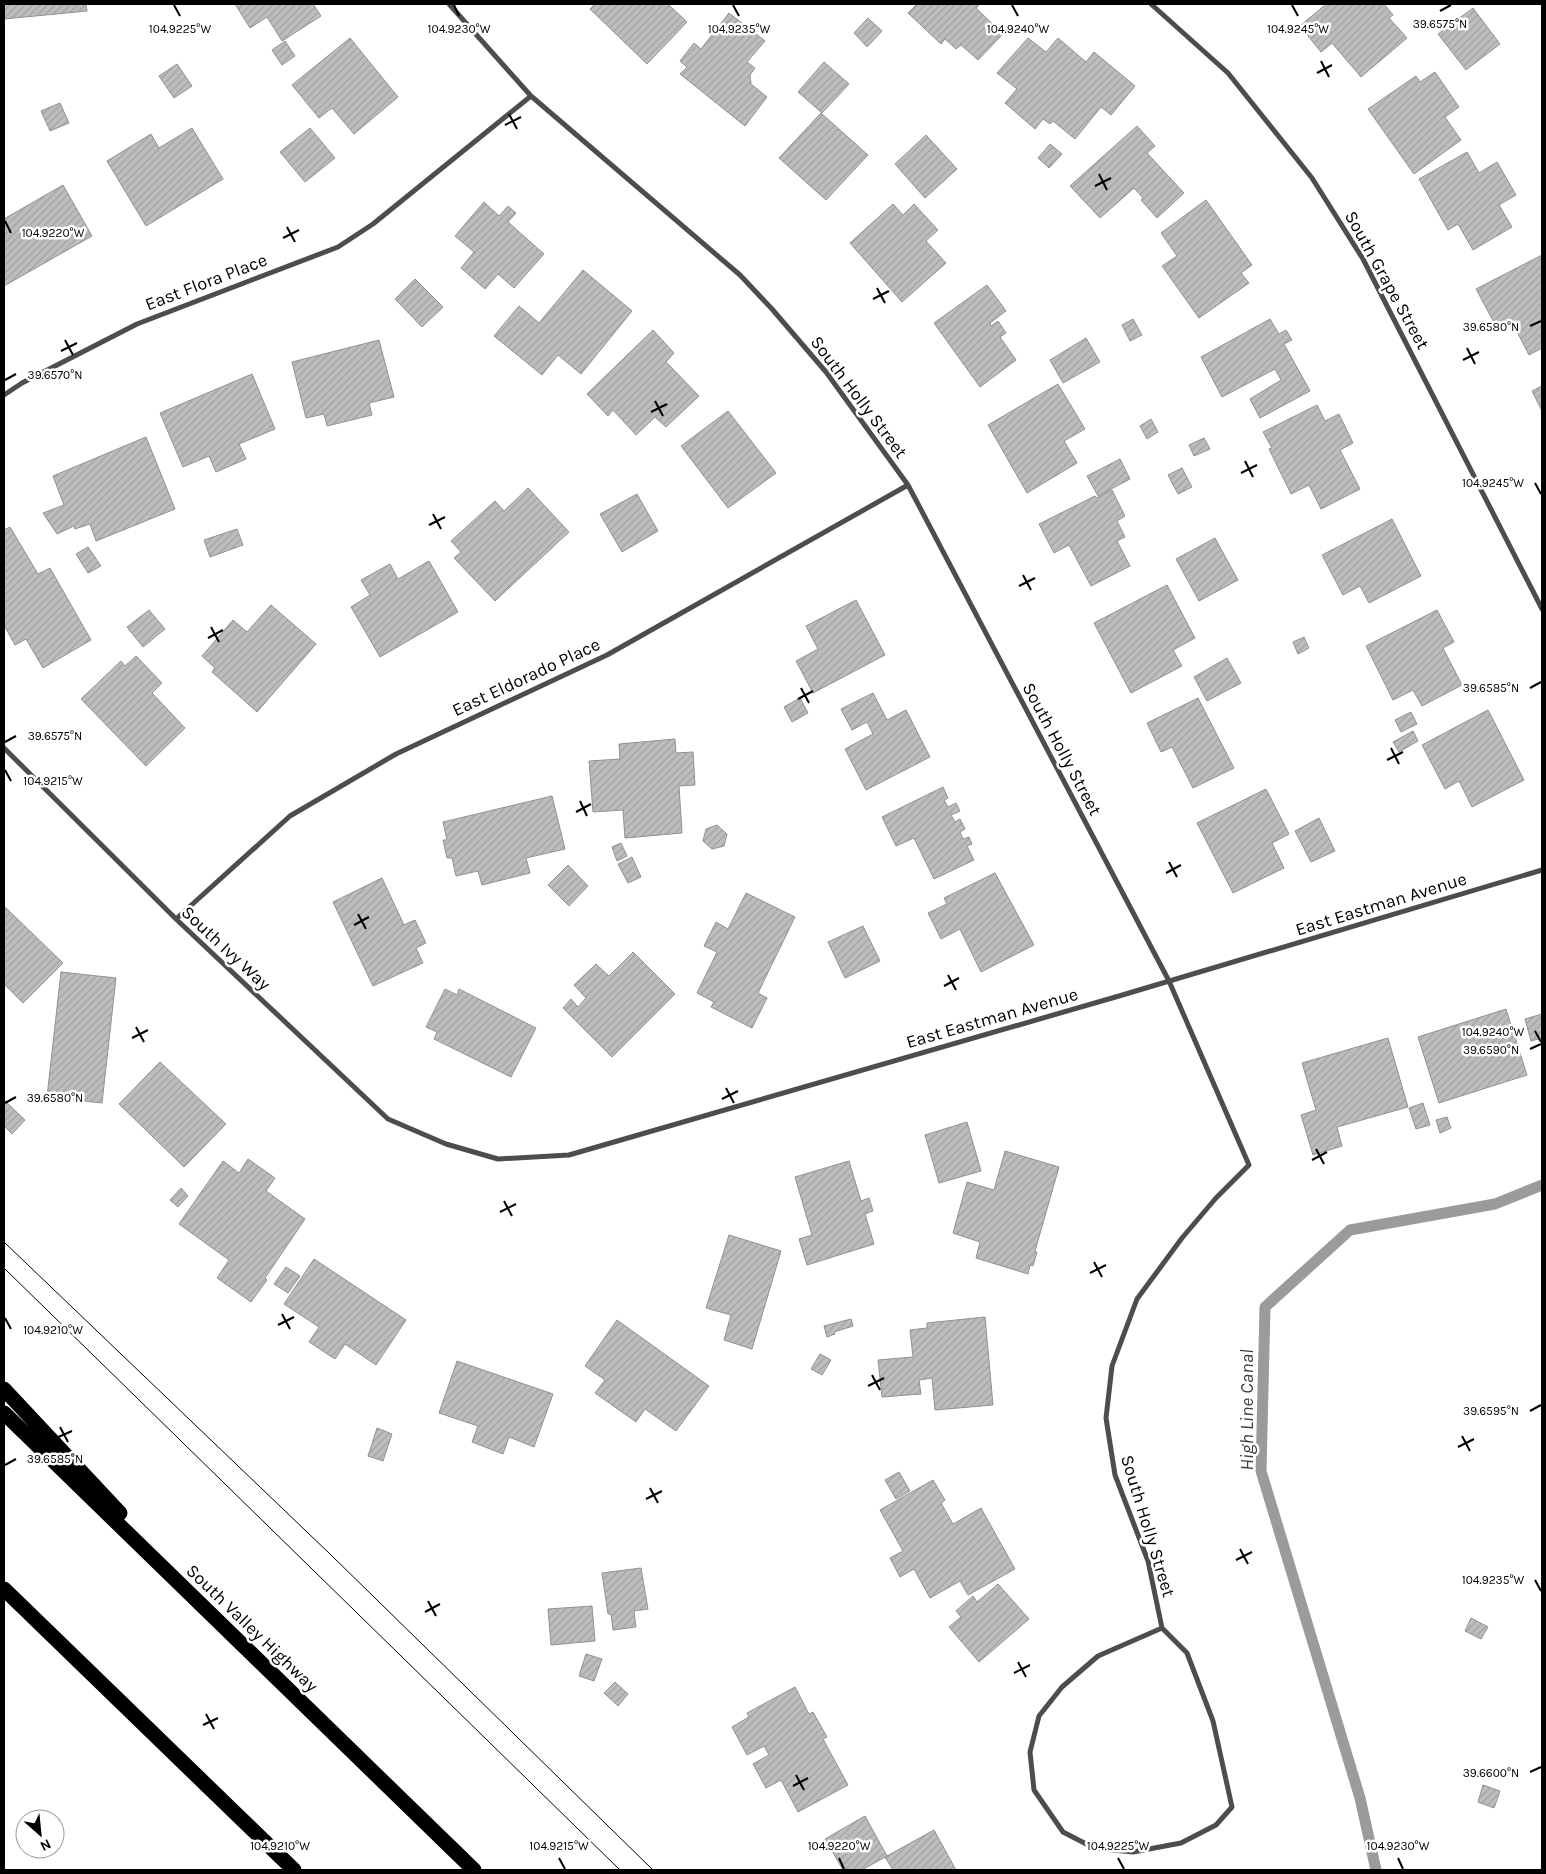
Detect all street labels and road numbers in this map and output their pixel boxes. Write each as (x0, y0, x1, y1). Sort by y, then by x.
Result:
street label: South Grape Street (1340, 207, 1434, 353)
street label: East Flora Place (142, 249, 270, 315)
street label: South Holly Street (806, 331, 912, 463)
street label: East Eldorado Place (448, 633, 604, 721)
street label: South Holly Street (1018, 679, 1106, 819)
street label: East Eastman Avenue (1293, 867, 1469, 941)
street label: South Ivy Way (177, 901, 276, 995)
street label: East Eastman Avenue (903, 983, 1081, 1053)
street label: South Holly Street (1116, 1452, 1180, 1600)
street label: South Valley Highway (182, 1559, 323, 1697)

